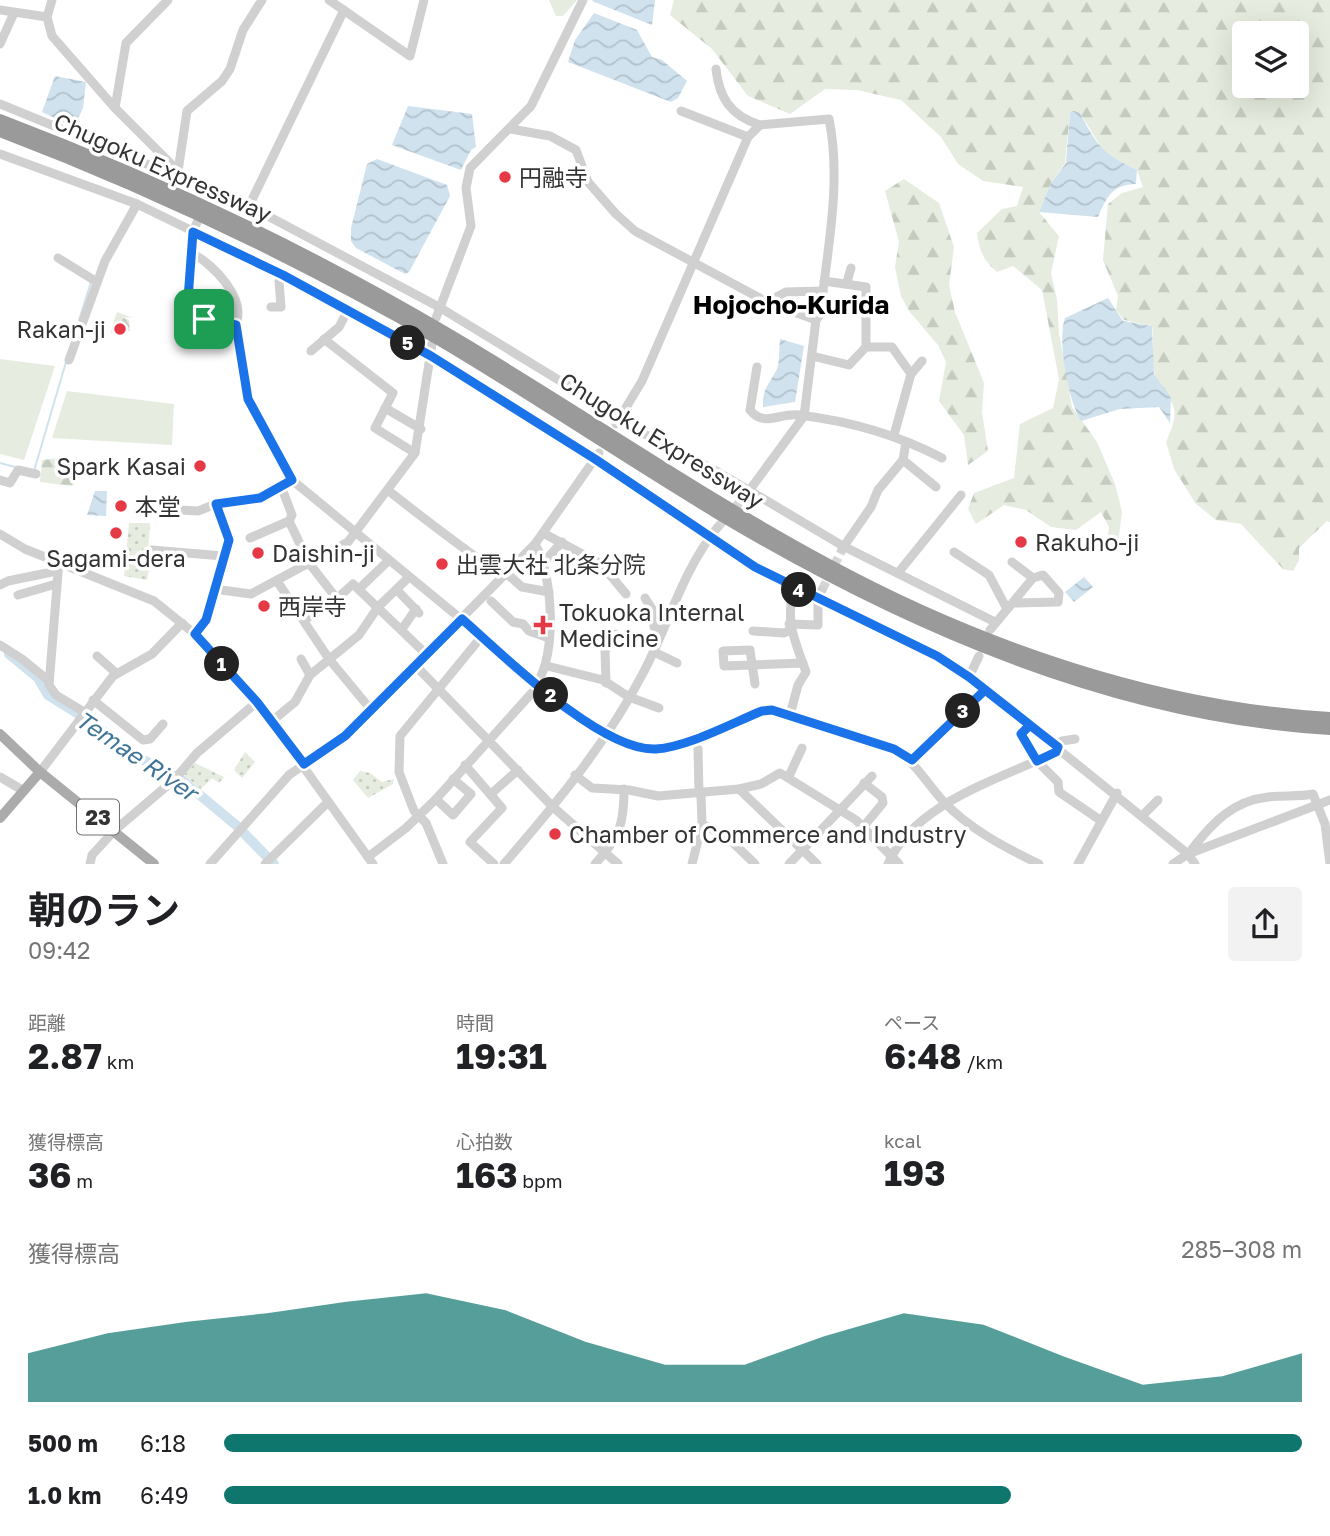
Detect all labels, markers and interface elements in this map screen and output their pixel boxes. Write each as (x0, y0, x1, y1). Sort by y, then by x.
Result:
map controls (1232, 21, 1309, 98)
button: layers (1232, 21, 1309, 98)
street label: Chugoku Expressway (50, 106, 276, 228)
place label: 円融寺 (519, 163, 588, 191)
marker: 円融寺 (497, 169, 513, 185)
pin (174, 289, 234, 349)
district label: Hojocho-Kurida (693, 289, 889, 320)
icon: arrive (185, 300, 223, 338)
place label: Rakan-ji (17, 315, 106, 343)
marker: Rakan-ji (112, 321, 128, 337)
pin: 5 (390, 326, 426, 360)
text: 5 (402, 331, 413, 354)
street label: Chugoku Expressway (555, 366, 769, 514)
place label: Spark Kasai (56, 452, 186, 480)
marker: Spark Kasai (192, 458, 208, 474)
place label: 本堂 (135, 492, 181, 520)
marker: 本堂 (113, 498, 129, 514)
marker: Sagami-dera (108, 525, 124, 541)
place label: Rakuho-ji (1035, 528, 1139, 556)
marker: Rakuho-ji (1013, 534, 1029, 550)
place label: Daishin-ji (272, 539, 375, 567)
place label: Sagami-dera (46, 544, 186, 572)
marker: Daishin-ji (250, 545, 266, 561)
place label: 出雲大社 北条分院 (456, 550, 646, 578)
marker: 出雲大社 北条分院 (434, 556, 450, 572)
pin: 4 (782, 572, 816, 608)
text: 4 (793, 578, 804, 601)
place label: 西岸寺 (278, 592, 347, 620)
marker: 西岸寺 (256, 598, 272, 614)
place label: Tokuoka Internal Medicine (559, 598, 744, 652)
marker: Tokuoka Internal Medicine (533, 615, 553, 635)
pin: 1 (204, 646, 240, 682)
text: 1 (217, 652, 226, 675)
pin: 2 (534, 678, 568, 712)
text: 2 (545, 683, 556, 706)
pin: 3 (946, 694, 981, 728)
text: 3 (957, 699, 968, 722)
water label: Temae River (71, 704, 206, 808)
road number: 23 (77, 800, 119, 834)
place label: Chamber of Commerce and Industry (569, 820, 966, 848)
marker: Chamber of Commerce and Industry (547, 826, 563, 842)
text: 朝のラン (28, 887, 180, 932)
button: share (1228, 887, 1302, 961)
text: 09:42 (28, 936, 90, 964)
text: 距離 (28, 1011, 66, 1034)
text: 時間 (456, 1011, 494, 1034)
text: ペース (884, 1011, 940, 1034)
text: 2.87 (28, 1035, 102, 1077)
text: 19:31 (456, 1035, 547, 1077)
text: 6:48 (884, 1035, 962, 1077)
text: km (102, 1050, 134, 1073)
text: /km (962, 1050, 1003, 1073)
text: kcal (884, 1129, 922, 1152)
text: 獲得標高 (28, 1130, 104, 1153)
text: 心拍数 (456, 1130, 513, 1153)
text: 193 (884, 1152, 946, 1194)
text: 36 (28, 1154, 72, 1196)
text: 163 (456, 1154, 518, 1196)
text: m (72, 1169, 93, 1192)
text: bpm (518, 1169, 563, 1192)
text: 285–308 m (1181, 1235, 1302, 1263)
text: 獲得標高 (28, 1239, 120, 1267)
text: 500 m (28, 1429, 98, 1457)
text: 6:18 (140, 1429, 186, 1457)
text: 1.0 km (28, 1481, 101, 1509)
text: 6:49 (140, 1481, 189, 1509)

